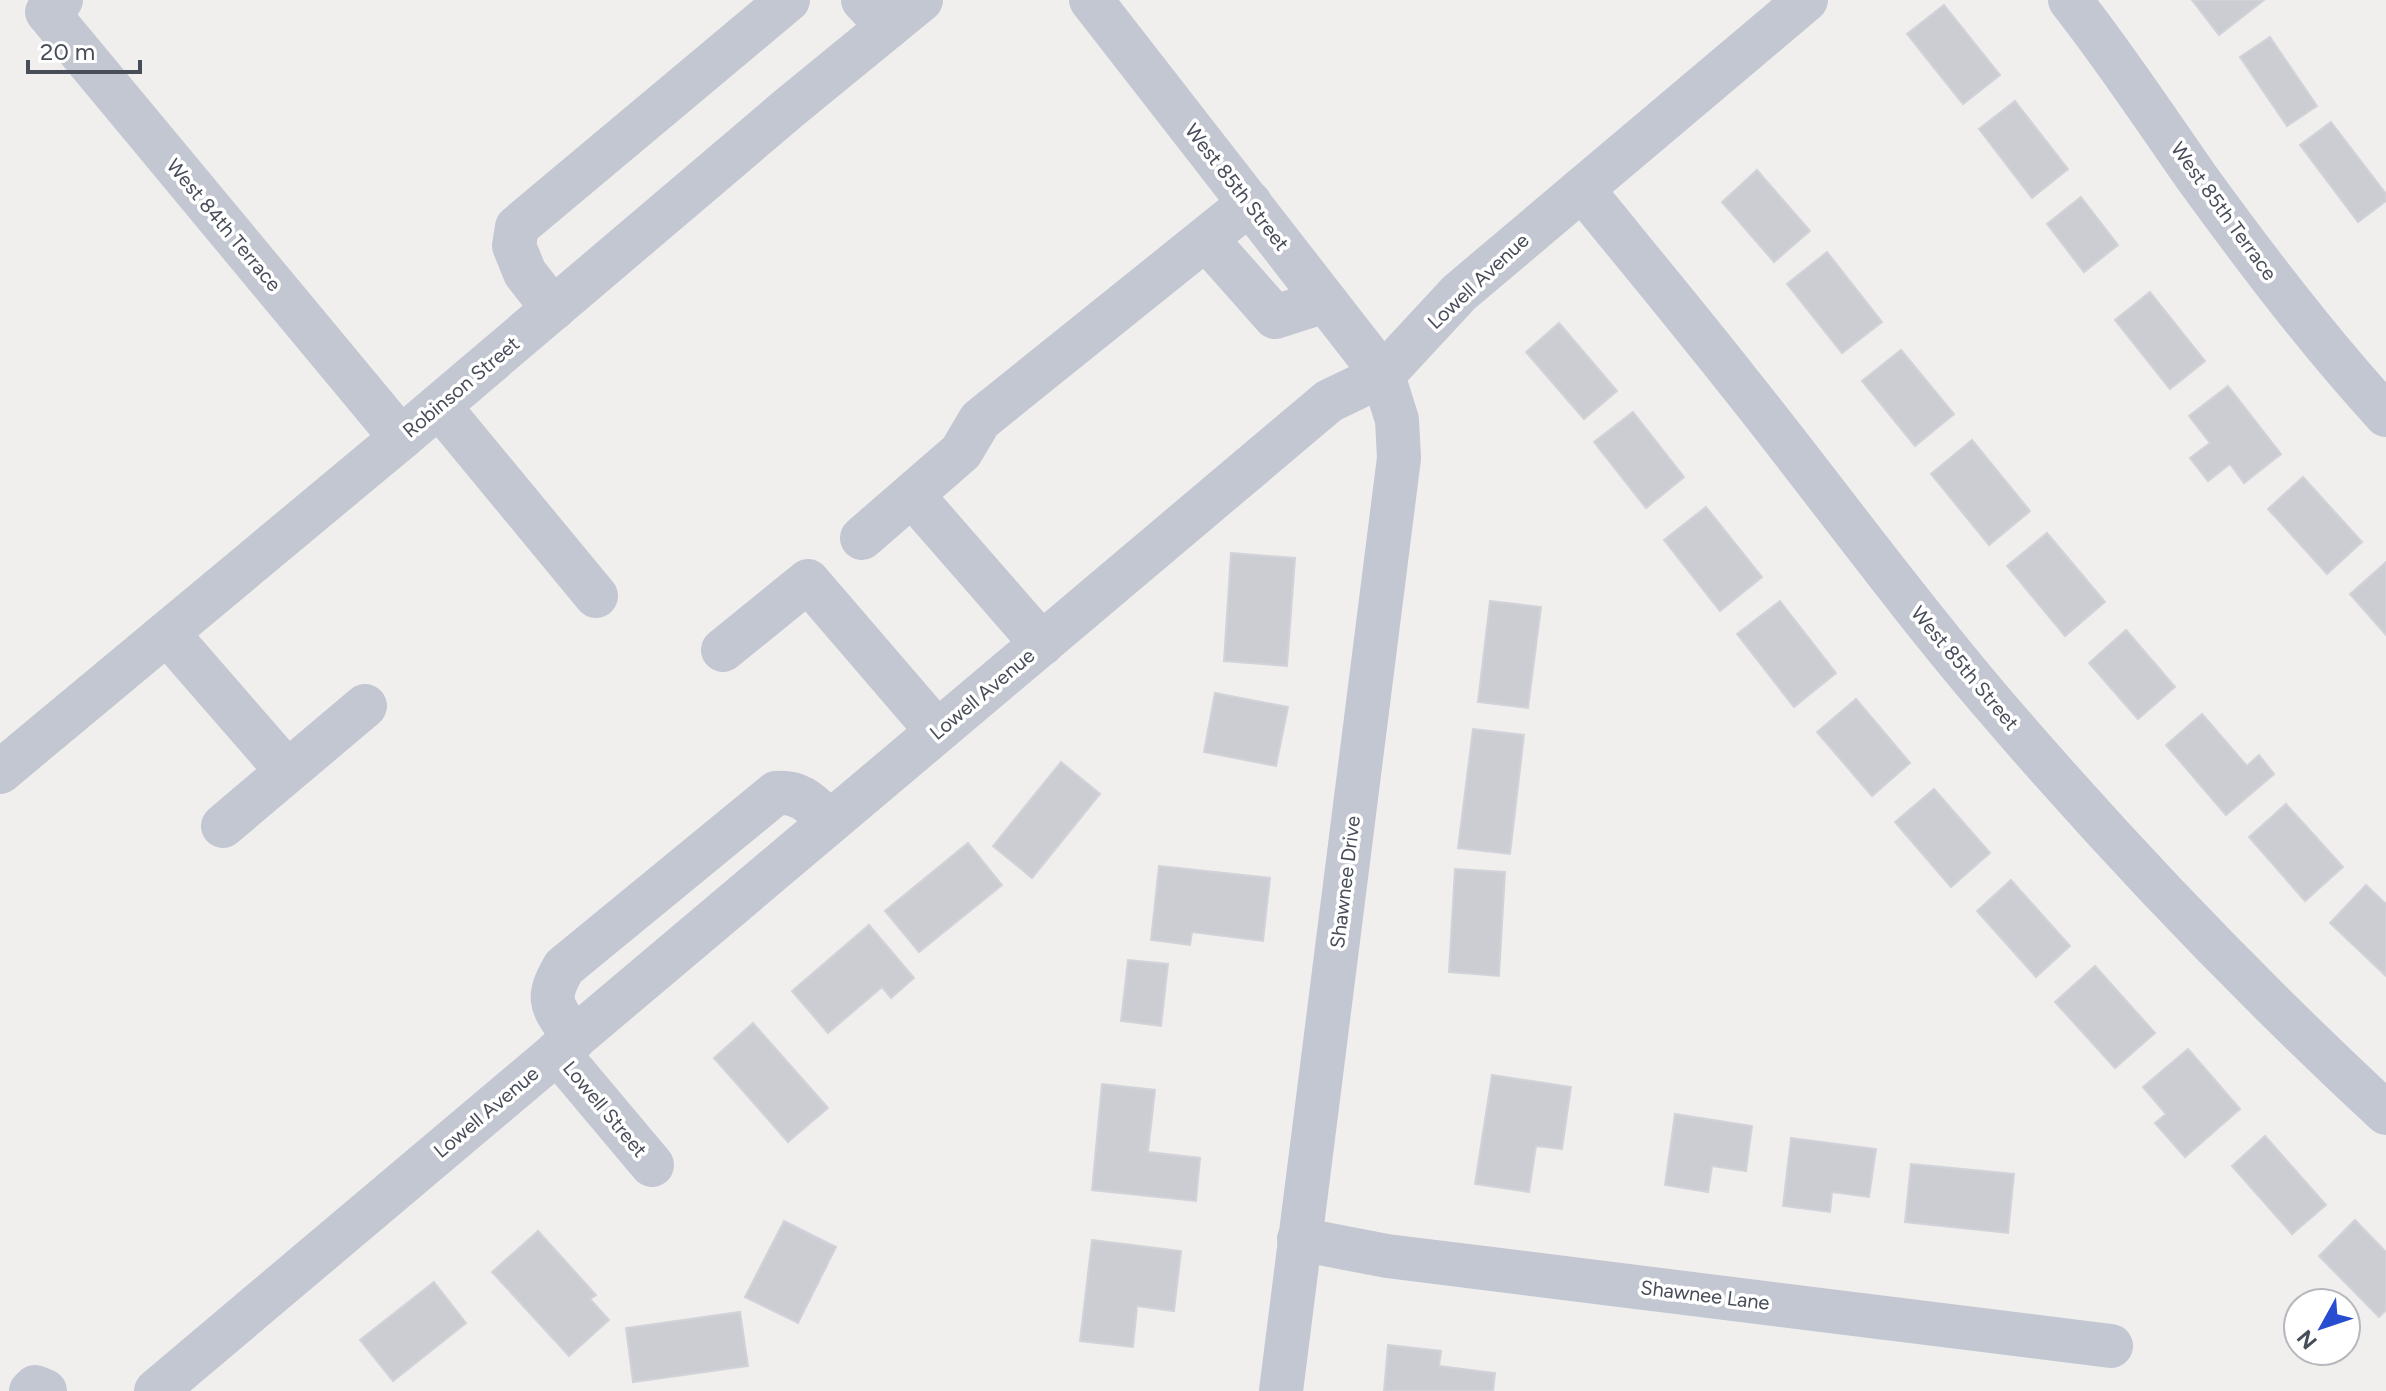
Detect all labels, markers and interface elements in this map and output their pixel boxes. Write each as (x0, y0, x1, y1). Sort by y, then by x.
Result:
scale bar (28, 24, 140, 74)
text: 20 m (40, 37, 95, 66)
street label: West 85th Street (1180, 119, 1294, 255)
street label: West 85th Terrace (2166, 137, 2282, 285)
street label: West 84th Terrace (162, 154, 286, 296)
street label: Lowell Avenue (1422, 228, 1534, 334)
street label: Robinson Street (398, 331, 524, 443)
street label: West 85th Street (1906, 601, 2024, 735)
street label: Lowell Avenue (925, 643, 1039, 745)
street label: Shawnee Drive (1325, 814, 1365, 950)
street label: Lowell Street (558, 1056, 652, 1162)
street label: Lowell Avenue (429, 1061, 543, 1163)
street label: Shawnee Lane (1639, 1275, 1771, 1315)
north arrow (2282, 1287, 2362, 1367)
text: N (2291, 1324, 2323, 1355)

